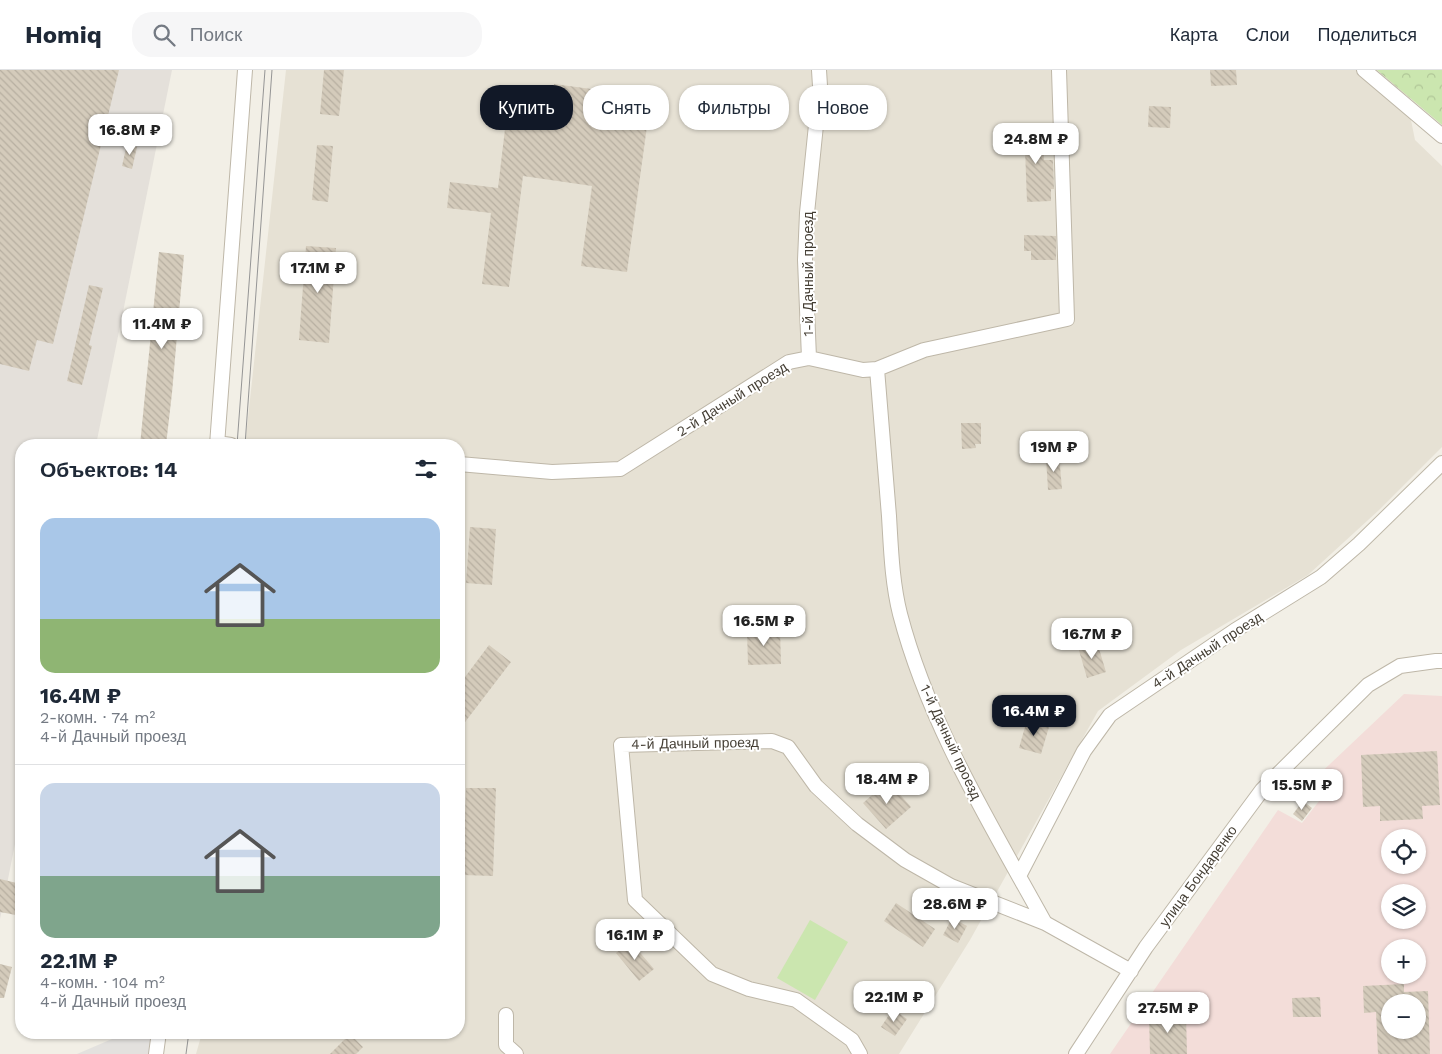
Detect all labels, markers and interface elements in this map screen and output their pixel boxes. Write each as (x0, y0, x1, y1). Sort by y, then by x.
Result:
search box (132, 12, 482, 57)
text: Homiq (25, 21, 102, 49)
icon: search (150, 21, 178, 49)
text: Поиск (190, 23, 242, 46)
text: Карта (1170, 24, 1218, 45)
text: Слои (1246, 24, 1290, 45)
text: Поделиться (1318, 24, 1417, 45)
chip: Купить (480, 85, 573, 130)
chip: Снять (583, 85, 669, 130)
chip: Фильтры (679, 85, 789, 130)
chip: Новое (799, 85, 887, 130)
pin: 16.8M ₽ (84, 114, 176, 156)
text: 16.8M ₽ (99, 120, 161, 139)
pin: 24.8M ₽ (990, 122, 1082, 165)
text: 24.8M ₽ (1004, 129, 1068, 148)
street label: 1-й Дачный проезд (800, 212, 816, 336)
pin: 17.1M ₽ (272, 252, 364, 294)
text: 17.1M ₽ (291, 258, 345, 277)
pin: 11.4M ₽ (116, 308, 208, 350)
text: 11.4M ₽ (133, 314, 191, 333)
street label: 2-й Дачный проезд (674, 359, 790, 439)
pin: 19M ₽ (1019, 430, 1089, 473)
text: 19M ₽ (1031, 437, 1077, 456)
icon: filters (412, 455, 440, 483)
text: Объектов: 14 (40, 457, 177, 482)
icon: home (195, 550, 285, 640)
pin: 16.5M ₽ (718, 604, 810, 647)
street label: 4-й Дачный проезд (1149, 608, 1265, 692)
text: 16.5M ₽ (734, 611, 794, 630)
pin: 16.7M ₽ (1046, 618, 1138, 660)
text: 16.7M ₽ (1062, 624, 1122, 643)
street label: 1-й Дачный проезд (917, 682, 985, 802)
text: 16.4M ₽ (40, 683, 121, 708)
pin: 16.4M ₽ (988, 694, 1080, 737)
text: 16.4M ₽ (1003, 701, 1065, 720)
text: 2-комн. · 74 m² (40, 708, 155, 727)
text: 4-й Дачный проезд (40, 727, 186, 746)
street label: 4-й Дачный проезд (631, 734, 759, 752)
pin: 18.4M ₽ (841, 762, 933, 805)
pin: 15.5M ₽ (1256, 768, 1348, 811)
text: 18.4M ₽ (856, 769, 918, 788)
text: 15.5M ₽ (1272, 775, 1332, 794)
icon: home (195, 816, 285, 906)
street label: улица Бондаренко (1156, 822, 1240, 930)
map controls (1381, 829, 1426, 1039)
button: locate (1381, 829, 1426, 874)
button: layers (1381, 884, 1426, 929)
pin: 28.6M ₽ (909, 888, 1001, 930)
text: 28.6M ₽ (923, 894, 987, 913)
pin: 16.1M ₽ (589, 918, 681, 961)
text: 16.1M ₽ (607, 925, 663, 944)
button: + (1381, 939, 1426, 984)
text: 22.1M ₽ (40, 948, 118, 973)
text: 4-комн. · 104 m² (40, 973, 165, 992)
pin: 22.1M ₽ (848, 980, 940, 1023)
text: 22.1M ₽ (864, 987, 924, 1006)
text: 4-й Дачный проезд (40, 992, 186, 1011)
pin: 27.5M ₽ (1122, 992, 1214, 1034)
button: − (1381, 994, 1426, 1039)
text: 27.5M ₽ (1137, 998, 1199, 1017)

